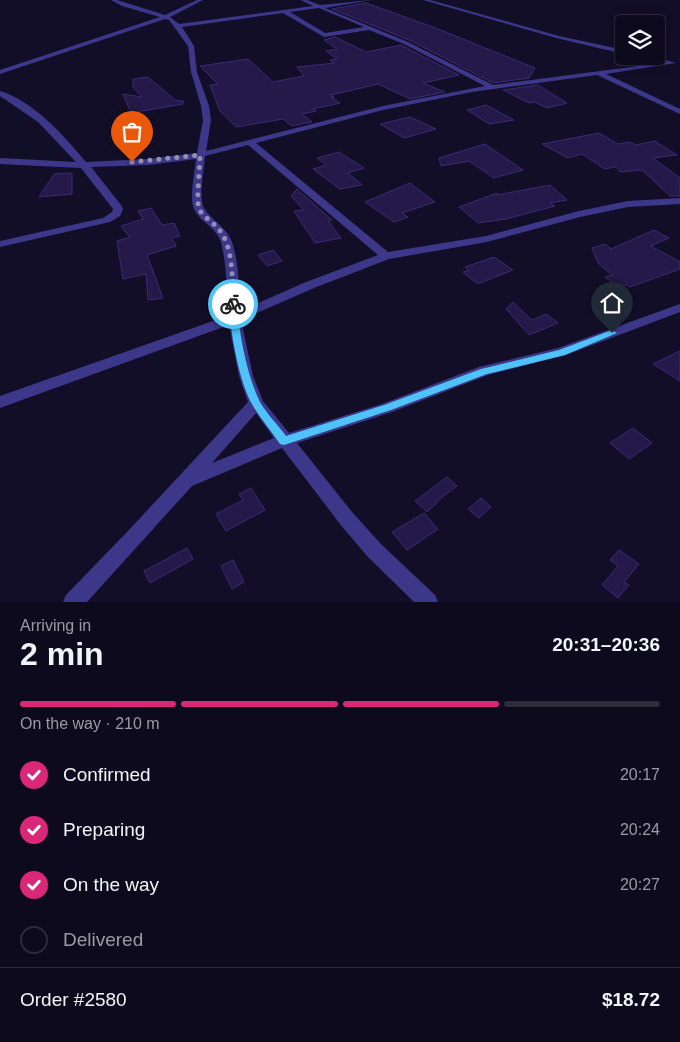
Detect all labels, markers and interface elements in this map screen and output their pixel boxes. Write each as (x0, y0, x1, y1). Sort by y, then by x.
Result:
map controls (615, 15, 665, 65)
button: layers (615, 15, 665, 65)
pin (111, 111, 153, 162)
icon: bag (118, 118, 146, 146)
courier (208, 279, 258, 329)
pin (591, 282, 633, 333)
icon: home (598, 289, 626, 317)
icon: bike (219, 290, 247, 318)
text: Arriving in (20, 617, 91, 634)
text: 20:31–20:36 (552, 634, 660, 655)
text: 2 min (20, 636, 104, 672)
text: On the way · 210 m (20, 715, 160, 732)
icon: check (20, 761, 48, 789)
text: Confirmed (63, 764, 151, 785)
text: 20:17 (620, 766, 660, 783)
icon: check (20, 816, 48, 844)
text: Preparing (63, 819, 145, 840)
text: 20:24 (620, 821, 660, 838)
icon: check (20, 871, 48, 899)
text: On the way (63, 874, 159, 895)
text: 20:27 (620, 876, 660, 893)
text: Delivered (63, 929, 143, 950)
text: Order #2580 (20, 989, 127, 1010)
text: $18.72 (602, 989, 660, 1010)

